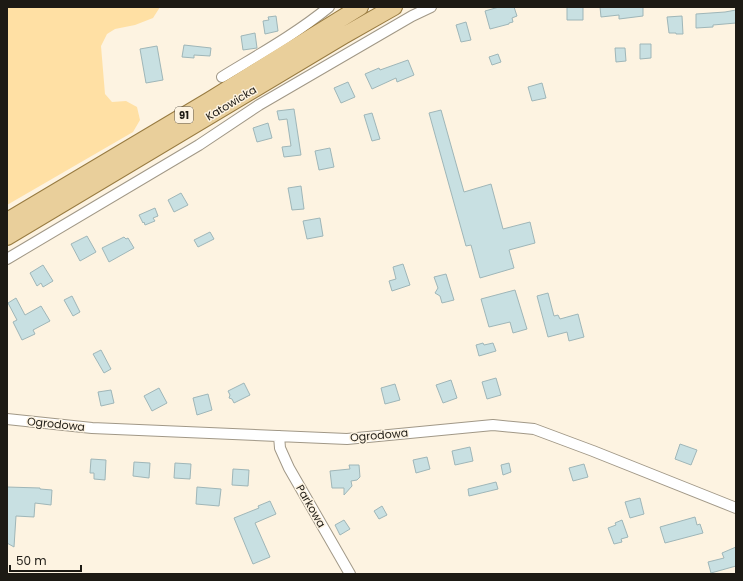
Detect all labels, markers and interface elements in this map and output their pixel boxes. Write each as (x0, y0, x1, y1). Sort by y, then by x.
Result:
street label: Katowicka (203, 82, 259, 124)
road number: 91 (175, 107, 193, 123)
street label: Ogrodowa (26, 413, 86, 435)
street label: Ogrodowa (349, 424, 409, 446)
street label: Parkowa (292, 482, 330, 530)
scale bar (10, 547, 81, 573)
text: 50 m (16, 552, 47, 569)

